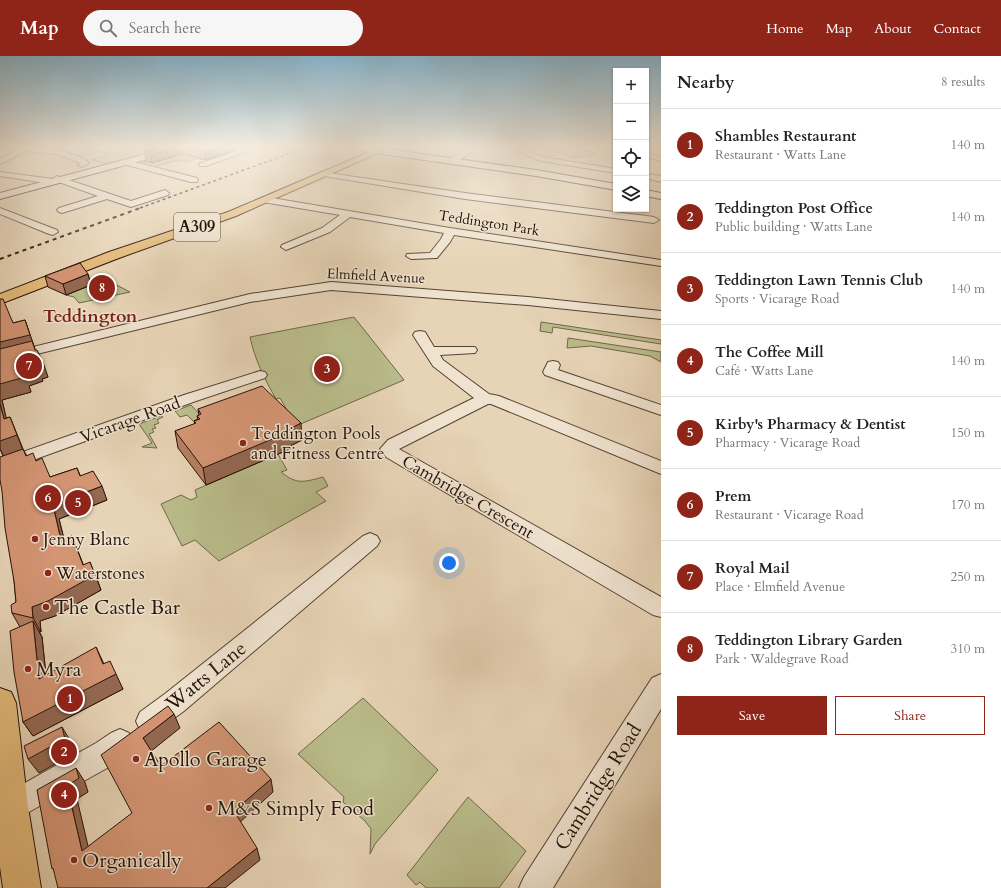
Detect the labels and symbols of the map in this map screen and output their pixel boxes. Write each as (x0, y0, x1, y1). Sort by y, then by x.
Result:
street label: Teddington Park (437, 206, 541, 240)
road number: A309 (174, 213, 220, 241)
street label: Elmfield Avenue (326, 264, 426, 288)
pin: 8 (89, 273, 115, 303)
district label: Teddington (43, 304, 138, 329)
pin: 7 (16, 351, 42, 381)
pin: 3 (314, 354, 340, 384)
street label: Vicarage Road (77, 391, 183, 449)
place label: Teddington Pools and Fitness Centre (251, 422, 384, 465)
marker: Teddington Pools and Fitness Centre (238, 438, 248, 448)
street label: Cambridge Crescent (398, 450, 539, 544)
pin: 6 (35, 483, 61, 513)
pin: 5 (65, 488, 91, 518)
place label: Jenny Blanc (40, 528, 130, 551)
marker: Jenny Blanc (30, 534, 40, 544)
your location (439, 553, 459, 573)
place label: Waterstones (55, 562, 145, 585)
marker: Waterstones (43, 568, 53, 578)
place label: The Castle Bar (54, 594, 181, 621)
marker: The Castle Bar (41, 602, 51, 612)
street label: Watts Lane (159, 635, 252, 718)
place label: Myra (36, 656, 82, 683)
marker: Myra (23, 664, 33, 674)
pin: 1 (57, 684, 83, 714)
street label: Cambridge Road (548, 718, 648, 856)
pin: 2 (51, 737, 77, 767)
place label: Apollo Garage (144, 746, 267, 773)
marker: Apollo Garage (131, 754, 141, 764)
pin: 4 (51, 780, 77, 810)
place label: M&S Simply Food (217, 795, 374, 822)
marker: M&S Simply Food (204, 803, 214, 813)
place label: Organically (82, 847, 182, 874)
marker: Organically (69, 855, 79, 865)

